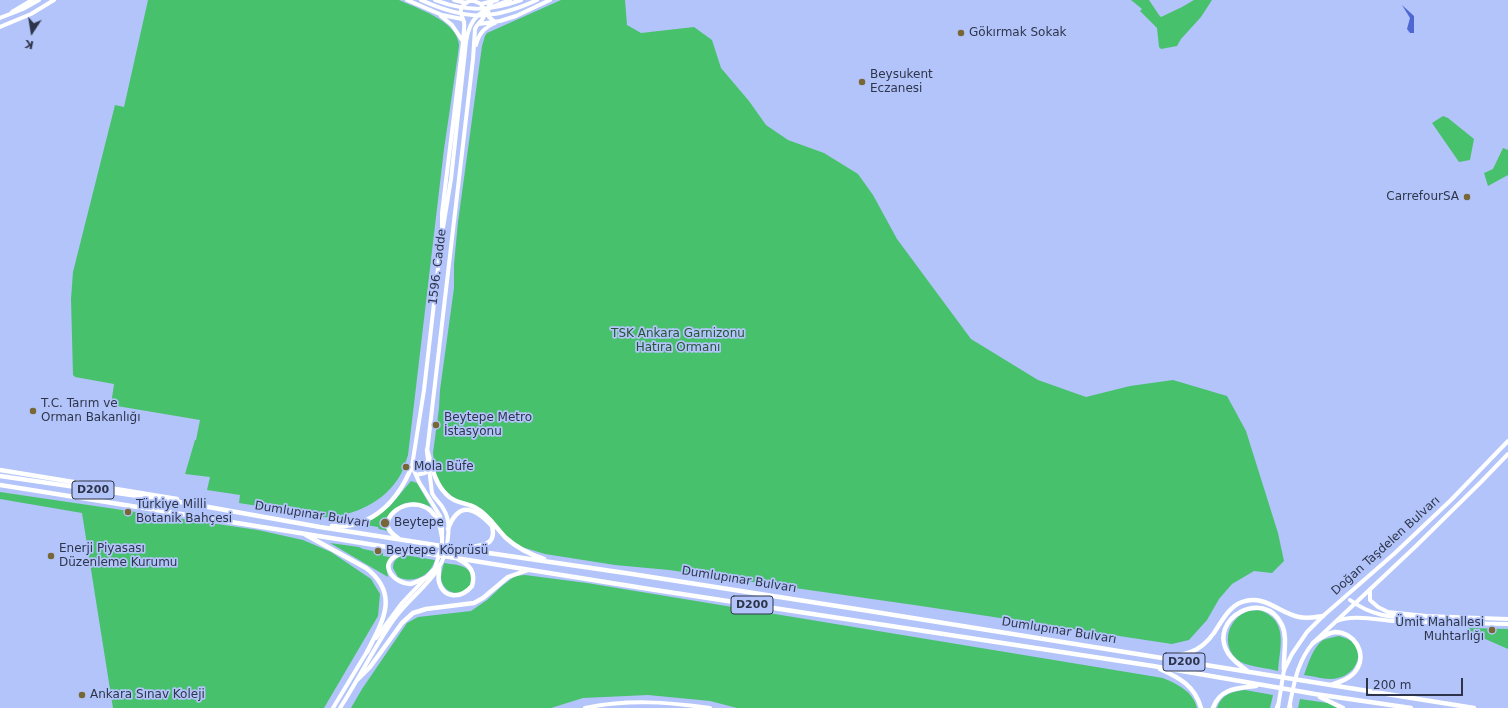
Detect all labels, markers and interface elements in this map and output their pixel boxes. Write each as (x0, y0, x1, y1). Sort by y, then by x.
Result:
north arrow (12, 12, 52, 52)
place label: Gökırmak Sokak (969, 26, 1066, 40)
marker: Gökırmak Sokak (956, 28, 966, 38)
text: K (24, 37, 35, 51)
place label: Beysukent Eczanesi (870, 68, 933, 96)
marker: Beysukent Eczanesi (857, 77, 867, 87)
place label: CarrefourSA (1386, 190, 1459, 204)
marker: CarrefourSA (1462, 192, 1472, 202)
street label: 1596. Cadde (426, 228, 450, 306)
park label: TSK Ankara Garnizonu Hatıra Ormanı (611, 327, 745, 355)
place label: T.C. Tarım ve Orman Bakanlığı (41, 397, 141, 425)
marker: T.C. Tarım ve Orman Bakanlığı (28, 406, 38, 416)
place label: Beytepe Metro İstasyonu (444, 411, 532, 439)
marker: Beytepe Metro İstasyonu (431, 420, 441, 430)
place label: Mola Büfe (414, 460, 474, 474)
marker: Mola Büfe (401, 462, 411, 472)
road number: D200 (72, 481, 114, 499)
street label: Doğan Taşdelen Bulvarı (1329, 493, 1443, 599)
place label: Türkiye Milli Botanik Bahçesi (136, 498, 232, 526)
street label: Dumlupınar Bulvarı (254, 499, 370, 531)
marker: Türkiye Milli Botanik Bahçesi (123, 507, 133, 517)
place label: Beytepe (394, 516, 444, 530)
marker: Beytepe (379, 517, 391, 529)
place label: Enerji Piyasası Düzenleme Kurumu (59, 542, 177, 570)
place label: Beytepe Köprüsü (386, 544, 488, 558)
marker: Beytepe Köprüsü (373, 546, 383, 556)
marker: Enerji Piyasası Düzenleme Kurumu (46, 551, 56, 561)
street label: Dumlupınar Bulvarı (681, 564, 797, 596)
road number: D200 (731, 596, 773, 614)
street label: Dumlupınar Bulvarı (1001, 615, 1117, 647)
place label: Ümit Mahallesi Muhtarlığı (1395, 616, 1484, 644)
marker: Ümit Mahallesi Muhtarlığı (1487, 625, 1497, 635)
road number: D200 (1163, 653, 1205, 671)
scale bar (1368, 670, 1465, 696)
text: 200 m (1373, 678, 1411, 692)
place label: Ankara Sınav Koleji (90, 688, 205, 702)
marker: Ankara Sınav Koleji (77, 690, 87, 700)

